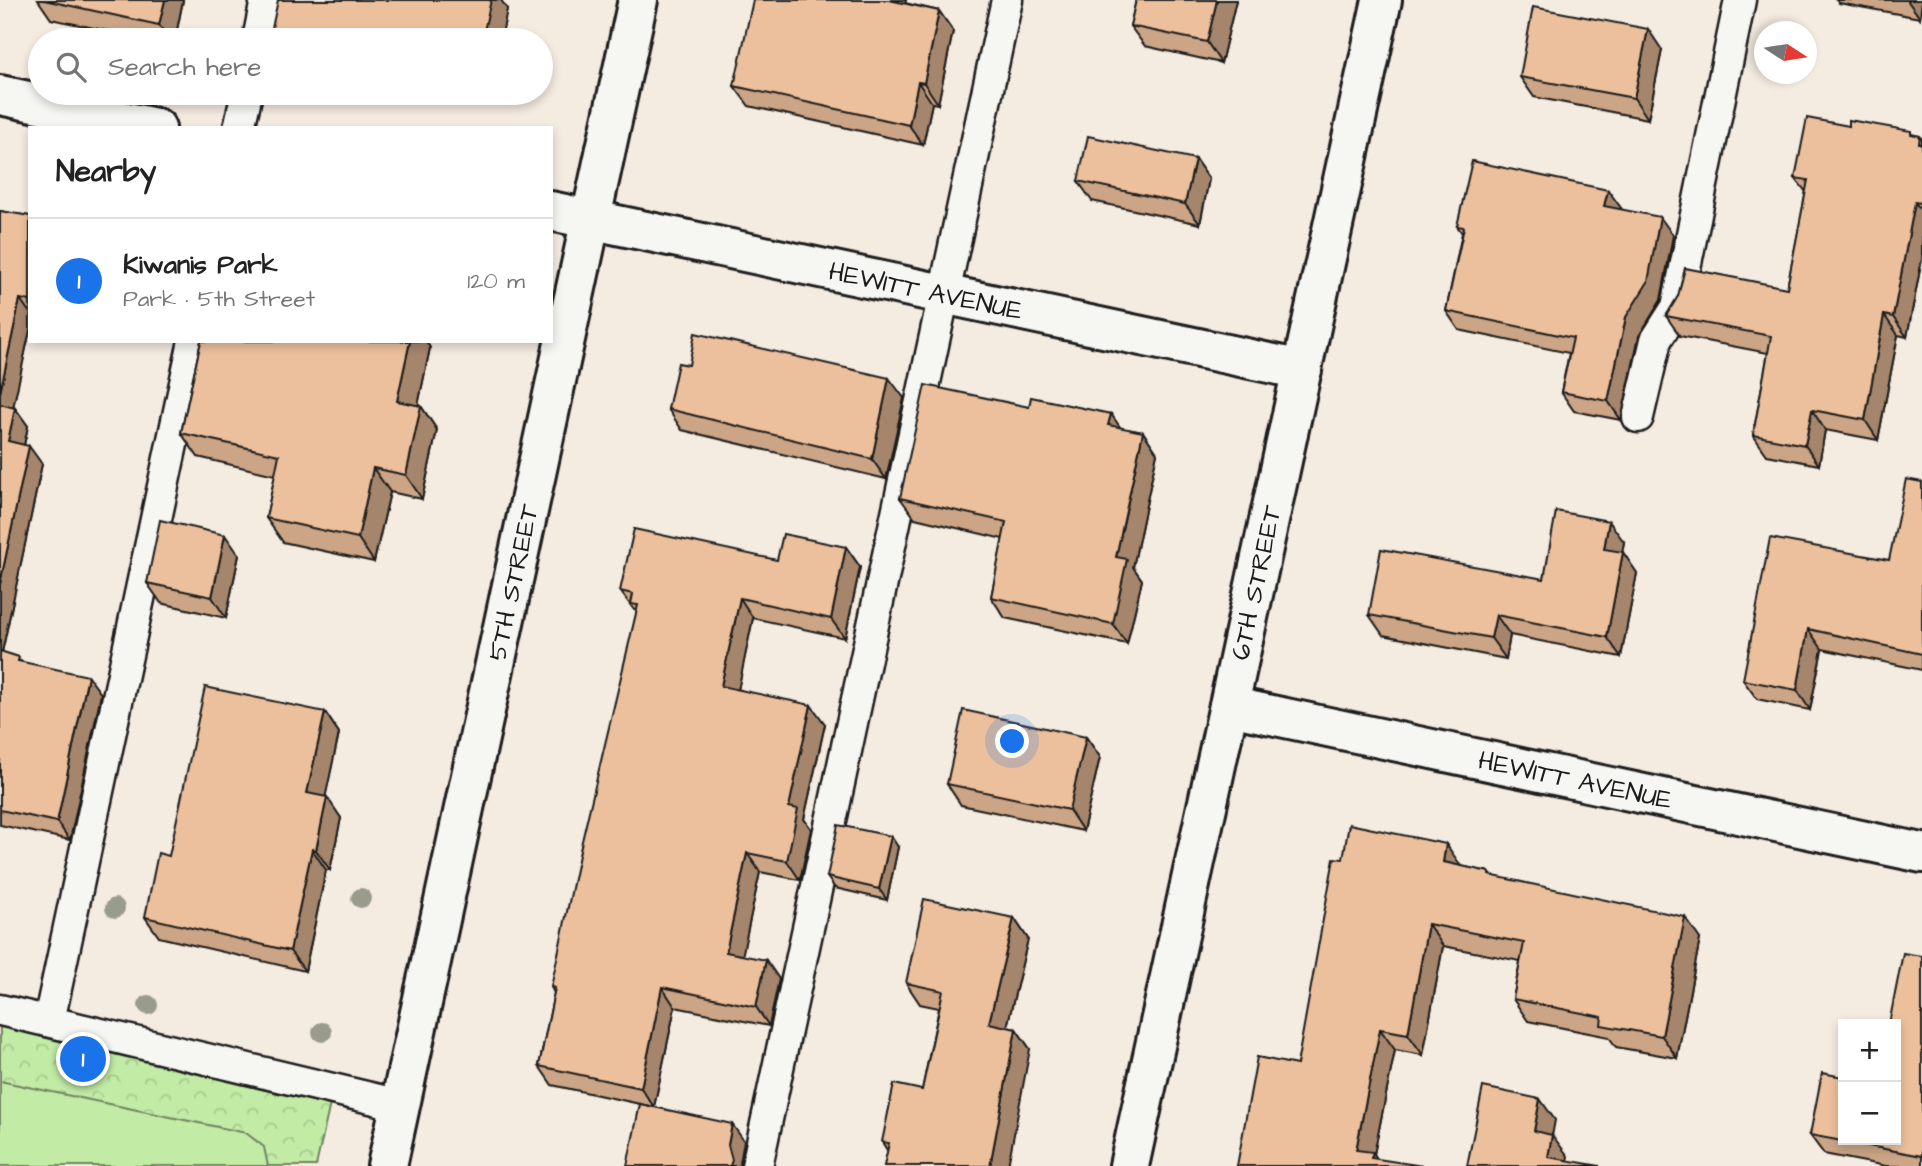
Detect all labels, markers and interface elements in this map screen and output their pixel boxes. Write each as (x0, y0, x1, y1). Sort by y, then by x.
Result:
north arrow (1754, 21, 1817, 84)
search box (28, 28, 553, 105)
icon: search (52, 48, 90, 86)
text: Search here (108, 49, 261, 85)
text: Nearby (56, 151, 156, 193)
text: Kiwanis Park (123, 247, 277, 283)
street label: HEWITT AVENUE (825, 253, 1026, 329)
text: 1 (78, 265, 80, 297)
text: 120 m (467, 265, 525, 297)
text: Park · 5th Street (123, 283, 315, 315)
street label: 5TH STREET (479, 500, 548, 664)
street label: 6TH STREET (1222, 501, 1291, 663)
your location (995, 724, 1029, 758)
street label: HEWITT AVENUE (1475, 742, 1675, 818)
map controls (1838, 1019, 1901, 1145)
button: + (1838, 1019, 1901, 1082)
pin: 1 (60, 1033, 106, 1085)
button: − (1838, 1082, 1901, 1145)

